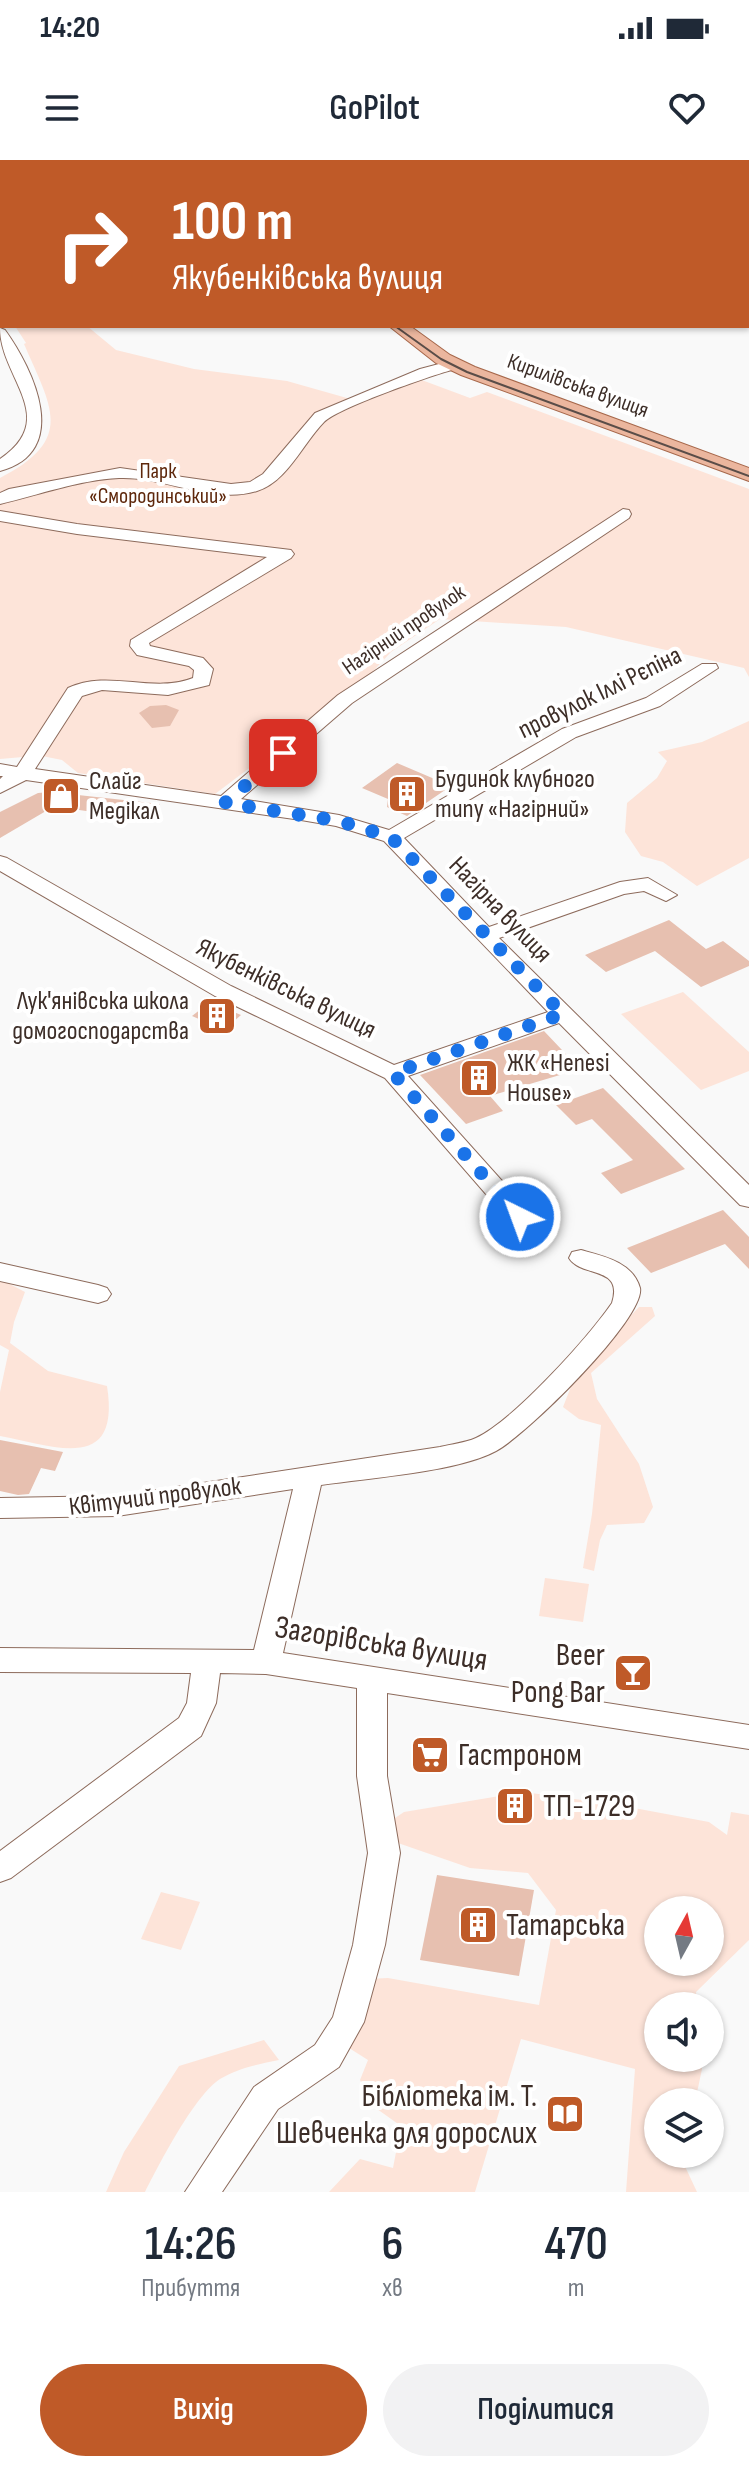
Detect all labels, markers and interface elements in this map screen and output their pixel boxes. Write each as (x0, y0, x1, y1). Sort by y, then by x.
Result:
text: 14:20 (40, 10, 100, 46)
icon: menu (40, 86, 84, 130)
icon: heart (665, 86, 709, 130)
text: GoPilot (329, 87, 420, 130)
text: 100 m (172, 189, 293, 256)
icon: right (40, 192, 144, 296)
text: Якубенківська вулиця (172, 257, 443, 300)
street label: Кирилівська вулиця (504, 348, 652, 424)
park label: Парк «Смородинський» (89, 458, 227, 510)
street label: Нагірний провулок (337, 579, 471, 681)
street label: провулок Іллі Рєпіна (513, 640, 687, 746)
pin (249, 719, 317, 787)
icon: arrive (261, 731, 305, 775)
place label: Будинок клубного типу «Нагірний» (435, 764, 595, 825)
place label: Слайг Медікал (89, 766, 160, 827)
building icon: Будинок клубного типу «Нагірний» (386, 773, 428, 815)
shop icon: Слайг Медікал (40, 775, 82, 817)
street label: Нагірна вулиця (442, 851, 558, 969)
street label: Якубенківська вулиця (191, 932, 381, 1046)
place label: Лук'янівська школа домогосподарства (12, 986, 189, 1047)
building icon: Лук'янівська школа домогосподарства (196, 995, 238, 1037)
place label: ЖК «Henesi House» (507, 1048, 609, 1109)
building icon: ЖК «Henesi House» (458, 1057, 500, 1099)
position arrow (478, 1175, 562, 1259)
street label: Квітучий провулок (67, 1471, 243, 1523)
street label: Загорівська вулиця (272, 1608, 490, 1680)
place label: Beer Pong Bar (511, 1636, 605, 1712)
bar icon: Beer Pong Bar (612, 1652, 654, 1694)
supermarket icon: Гастроном (409, 1734, 451, 1776)
place label: Гастроном (458, 1736, 582, 1775)
building icon: ТП-1729 (494, 1785, 536, 1827)
place label: ТП-1729 (543, 1787, 635, 1826)
north arrow (644, 1896, 724, 1976)
map controls (644, 1896, 724, 2168)
building icon: Татарська (457, 1904, 499, 1946)
place label: Татарська (506, 1906, 625, 1945)
button: sound (644, 1992, 724, 2072)
place label: Бібліотека ім. Т. Шевченка для дорослих (276, 2077, 537, 2153)
button: layers (644, 2088, 724, 2168)
library icon: Бібліотека ім. Т. Шевченка для дорослих (544, 2093, 586, 2135)
text: 14:26 (145, 2216, 237, 2273)
text: 6 (381, 2216, 403, 2273)
text: 470 (545, 2216, 608, 2273)
text: Прибуття (141, 2273, 240, 2304)
text: хв (382, 2273, 403, 2304)
text: m (568, 2273, 585, 2304)
button: Вихід (40, 2364, 367, 2456)
button: Поділитися (383, 2364, 709, 2456)

